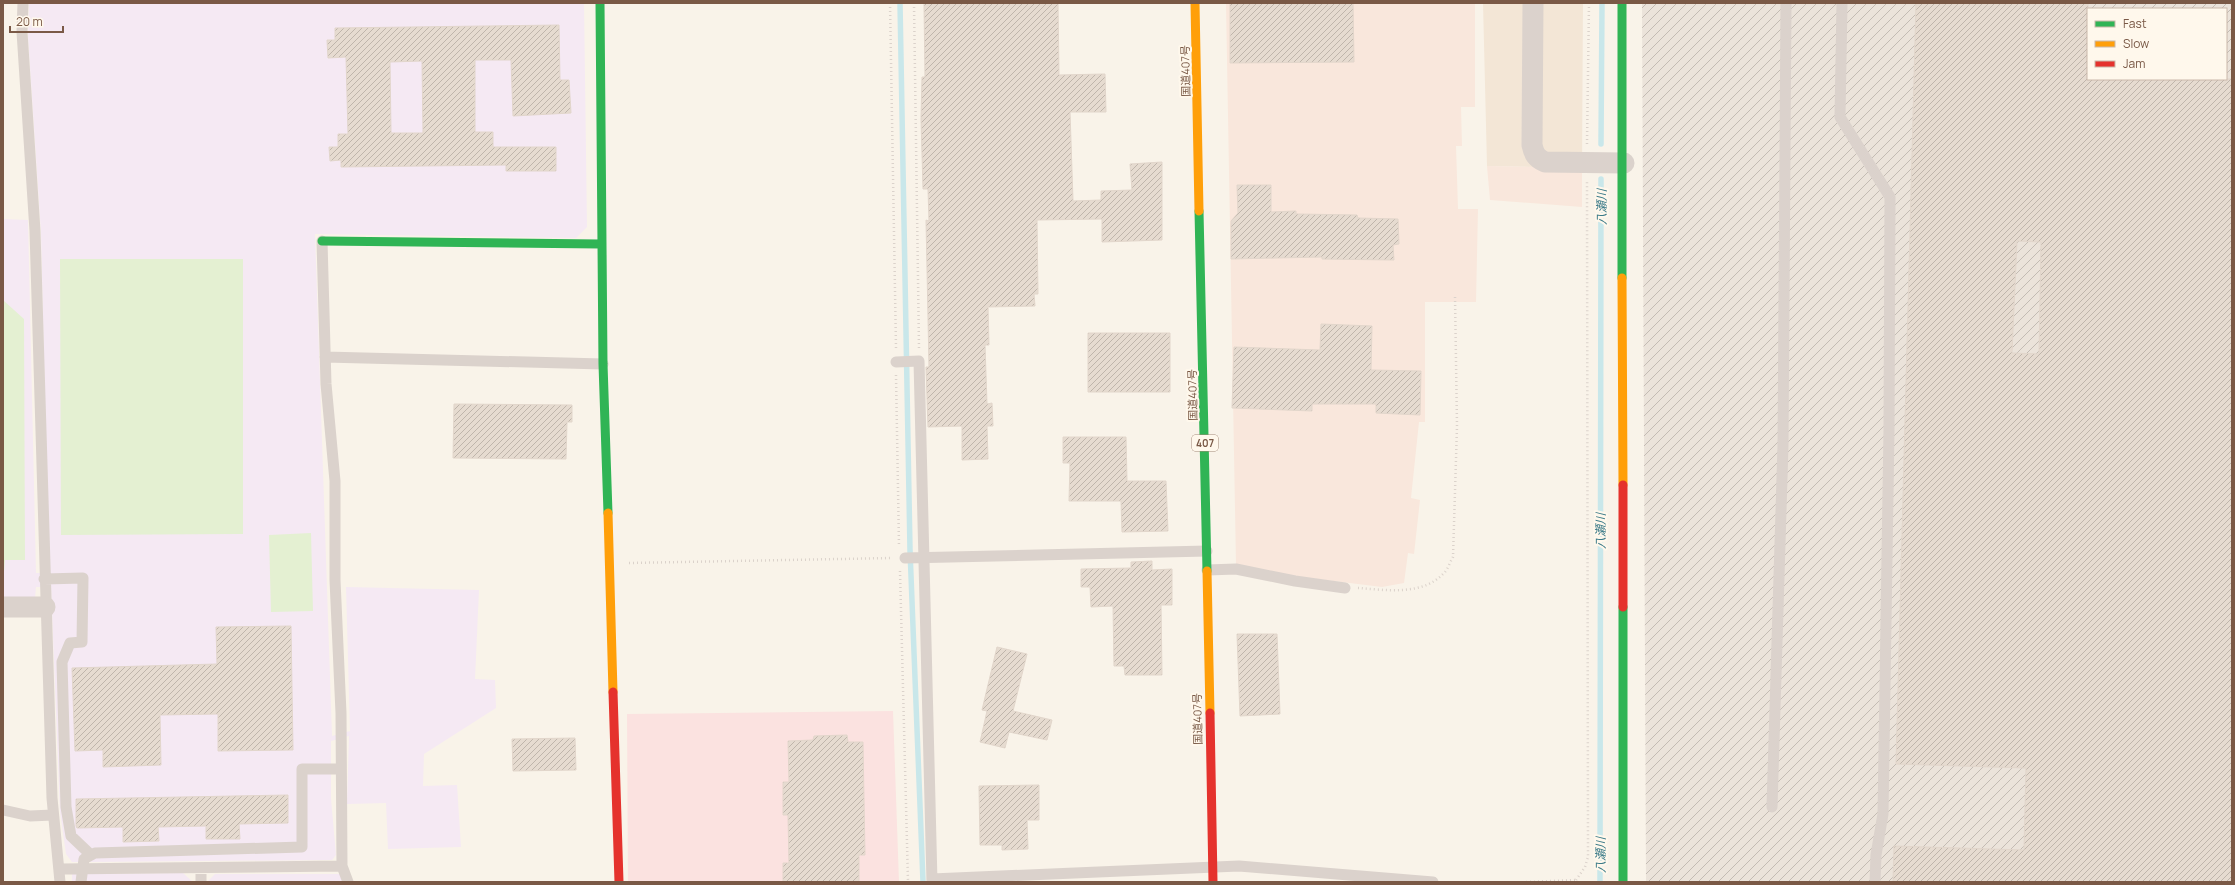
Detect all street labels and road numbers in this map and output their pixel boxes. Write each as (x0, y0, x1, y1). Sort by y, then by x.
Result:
street label: 国道407号 (1177, 45, 1193, 97)
street label: 国道407号 (1184, 369, 1200, 421)
road number: 407 (1192, 435, 1218, 451)
street label: 国道407号 (1189, 693, 1205, 745)

